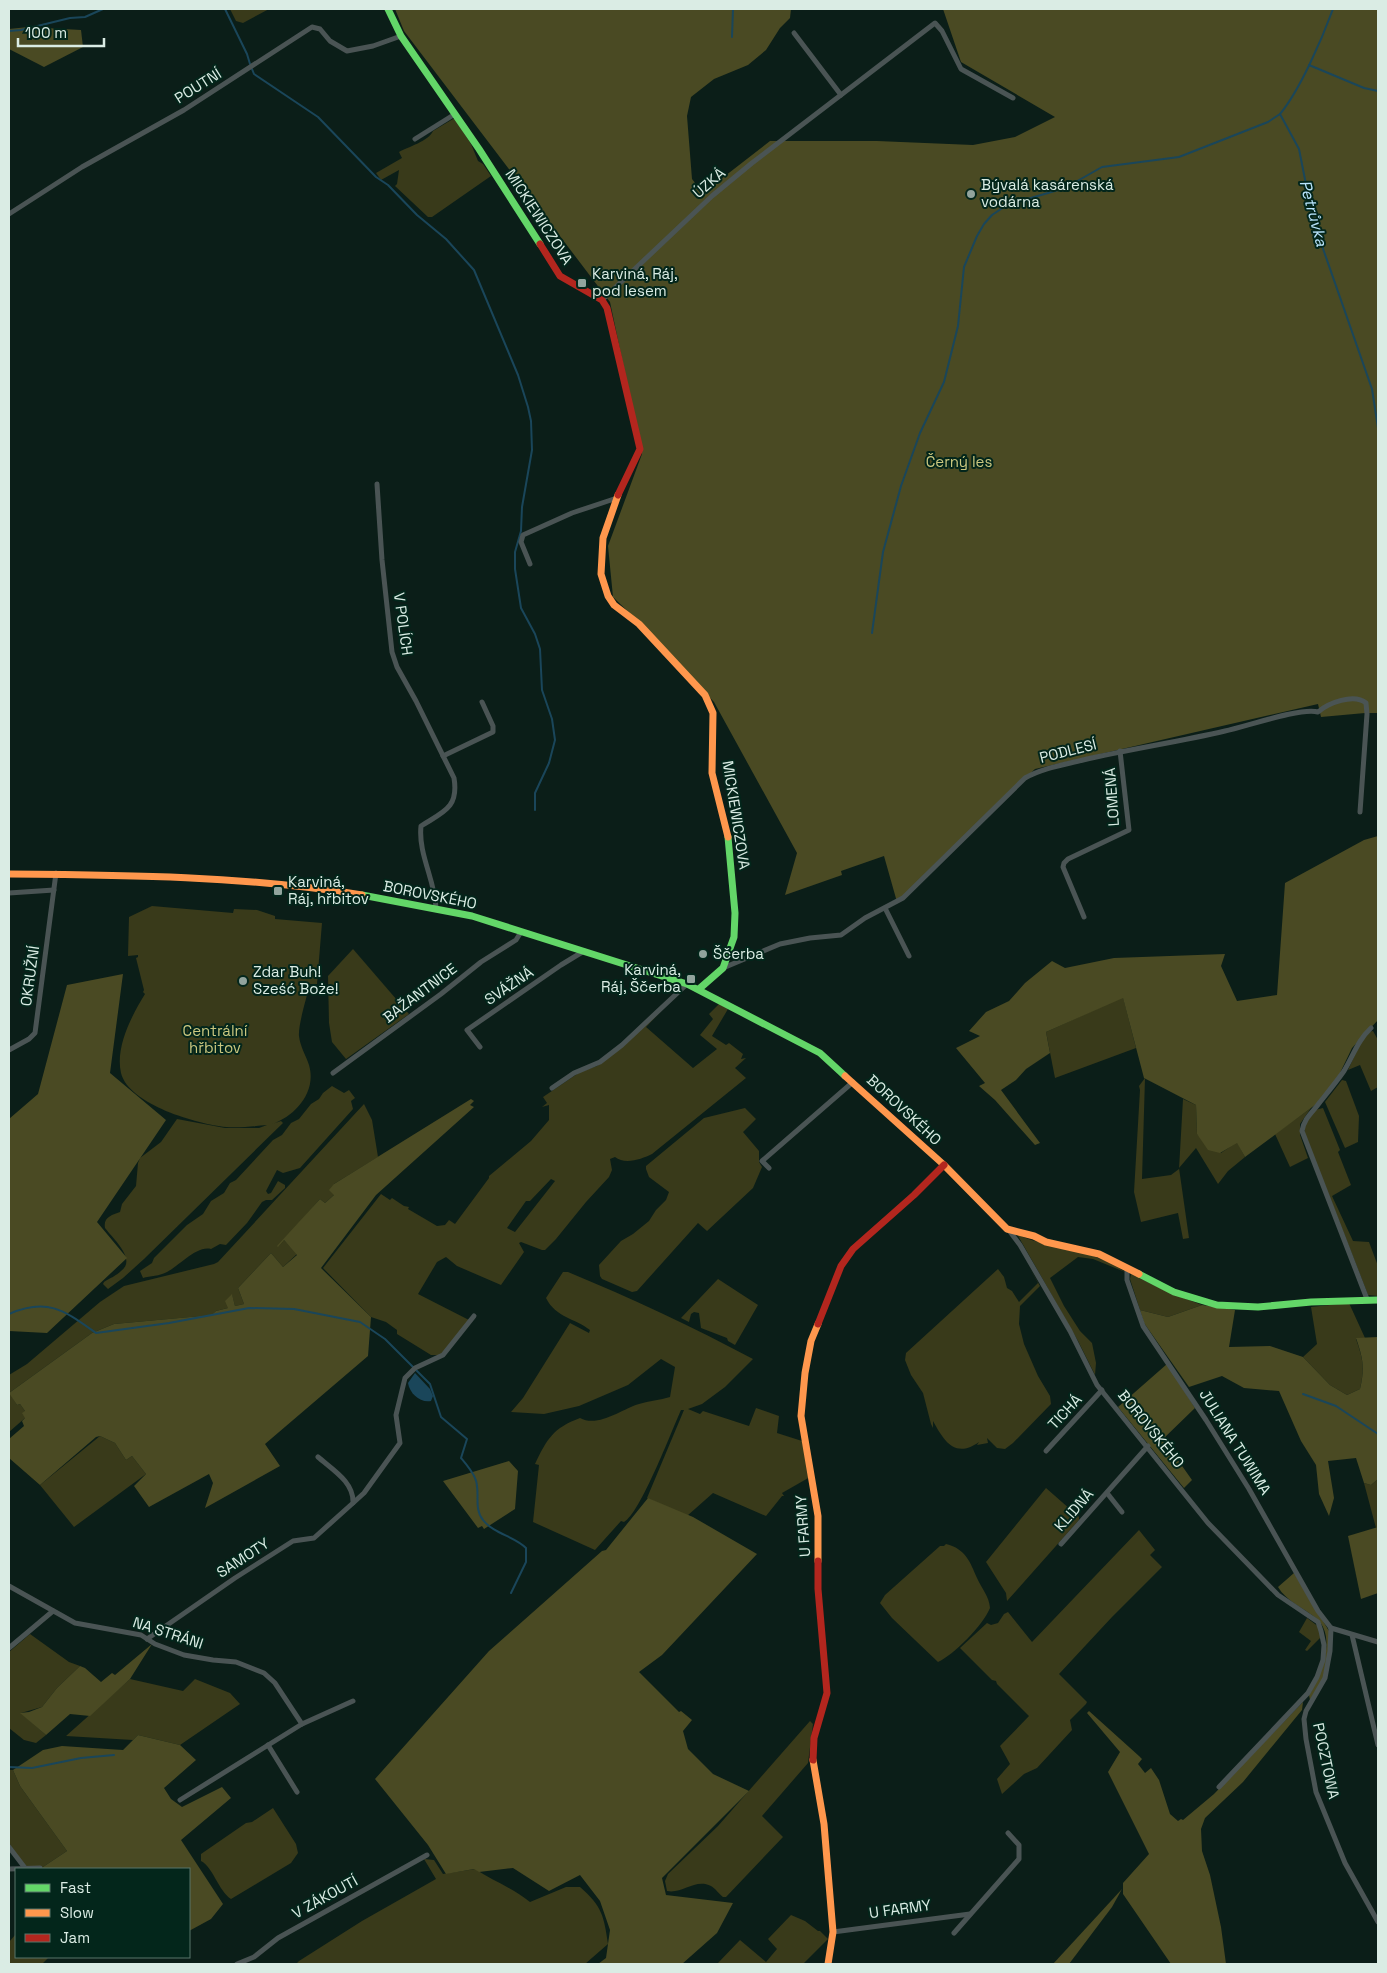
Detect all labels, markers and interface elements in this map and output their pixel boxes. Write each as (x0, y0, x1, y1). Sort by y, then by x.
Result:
scale bar (18, 15, 104, 47)
text: 100 m (25, 23, 67, 42)
street label: POUTNÍ (171, 64, 225, 107)
street label: ÚZKÁ (688, 163, 729, 202)
street label: MICKIEWICZOVA (501, 165, 578, 268)
place label: Bývalá kasárenská vodárna (981, 175, 1114, 211)
water label: Petrůvka (1295, 178, 1333, 249)
marker: Bývalá kasárenská vodárna (965, 188, 977, 200)
place label: Karviná, Ráj, pod lesem (592, 264, 678, 300)
marker: Karviná, Ráj, pod lesem (576, 277, 588, 289)
park label: Černý les (926, 452, 992, 471)
street label: V POLÍCH (390, 591, 417, 657)
street label: PODLESÍ (1037, 734, 1099, 767)
street label: MICKIEWICZOVA (719, 759, 755, 871)
street label: LOMENÁ (1100, 767, 1123, 827)
place label: Karviná, Ráj, hřbitov (288, 872, 369, 908)
street label: BOROVSKÉHO (382, 876, 479, 913)
marker: Karviná, Ráj, hřbitov (272, 885, 284, 897)
street label: OKRUŽNÍ (16, 944, 43, 1007)
place label: Ščerba (713, 944, 764, 963)
marker: Ščerba (697, 948, 709, 960)
street label: BAŽANTNICE (379, 959, 461, 1027)
place label: Karviná, Ráj, Ščerba (601, 960, 681, 996)
place label: Zdar Buh! Sześć Boże! (253, 962, 338, 998)
street label: SVÁŽNÁ (481, 962, 537, 1009)
marker: Karviná, Ráj, Ščerba (685, 973, 697, 985)
marker: Zdar Buh! Sześć Boże! (237, 975, 249, 987)
park label: Centrální hřbitov (183, 1021, 248, 1057)
street label: BOROVSKÉHO (863, 1070, 946, 1149)
street label: JULIANA TUWIMA (1195, 1385, 1276, 1498)
street label: BOROVSKÉHO (1114, 1386, 1189, 1472)
street label: TICHÁ (1044, 1390, 1086, 1433)
street label: KLIDNÁ (1050, 1484, 1098, 1535)
street label: U FARMY (791, 1494, 814, 1558)
street label: SAMOTY (213, 1534, 273, 1582)
street label: NA STRÁNI (130, 1612, 206, 1653)
street label: POCZTOWA (1309, 1721, 1344, 1801)
legend (15, 1868, 190, 1958)
street label: V ZÁKOUTÍ (289, 1871, 361, 1922)
text: Fast (60, 1878, 91, 1897)
street label: U FARMY (868, 1895, 932, 1922)
text: Slow (60, 1903, 94, 1922)
text: Jam (60, 1928, 90, 1947)

